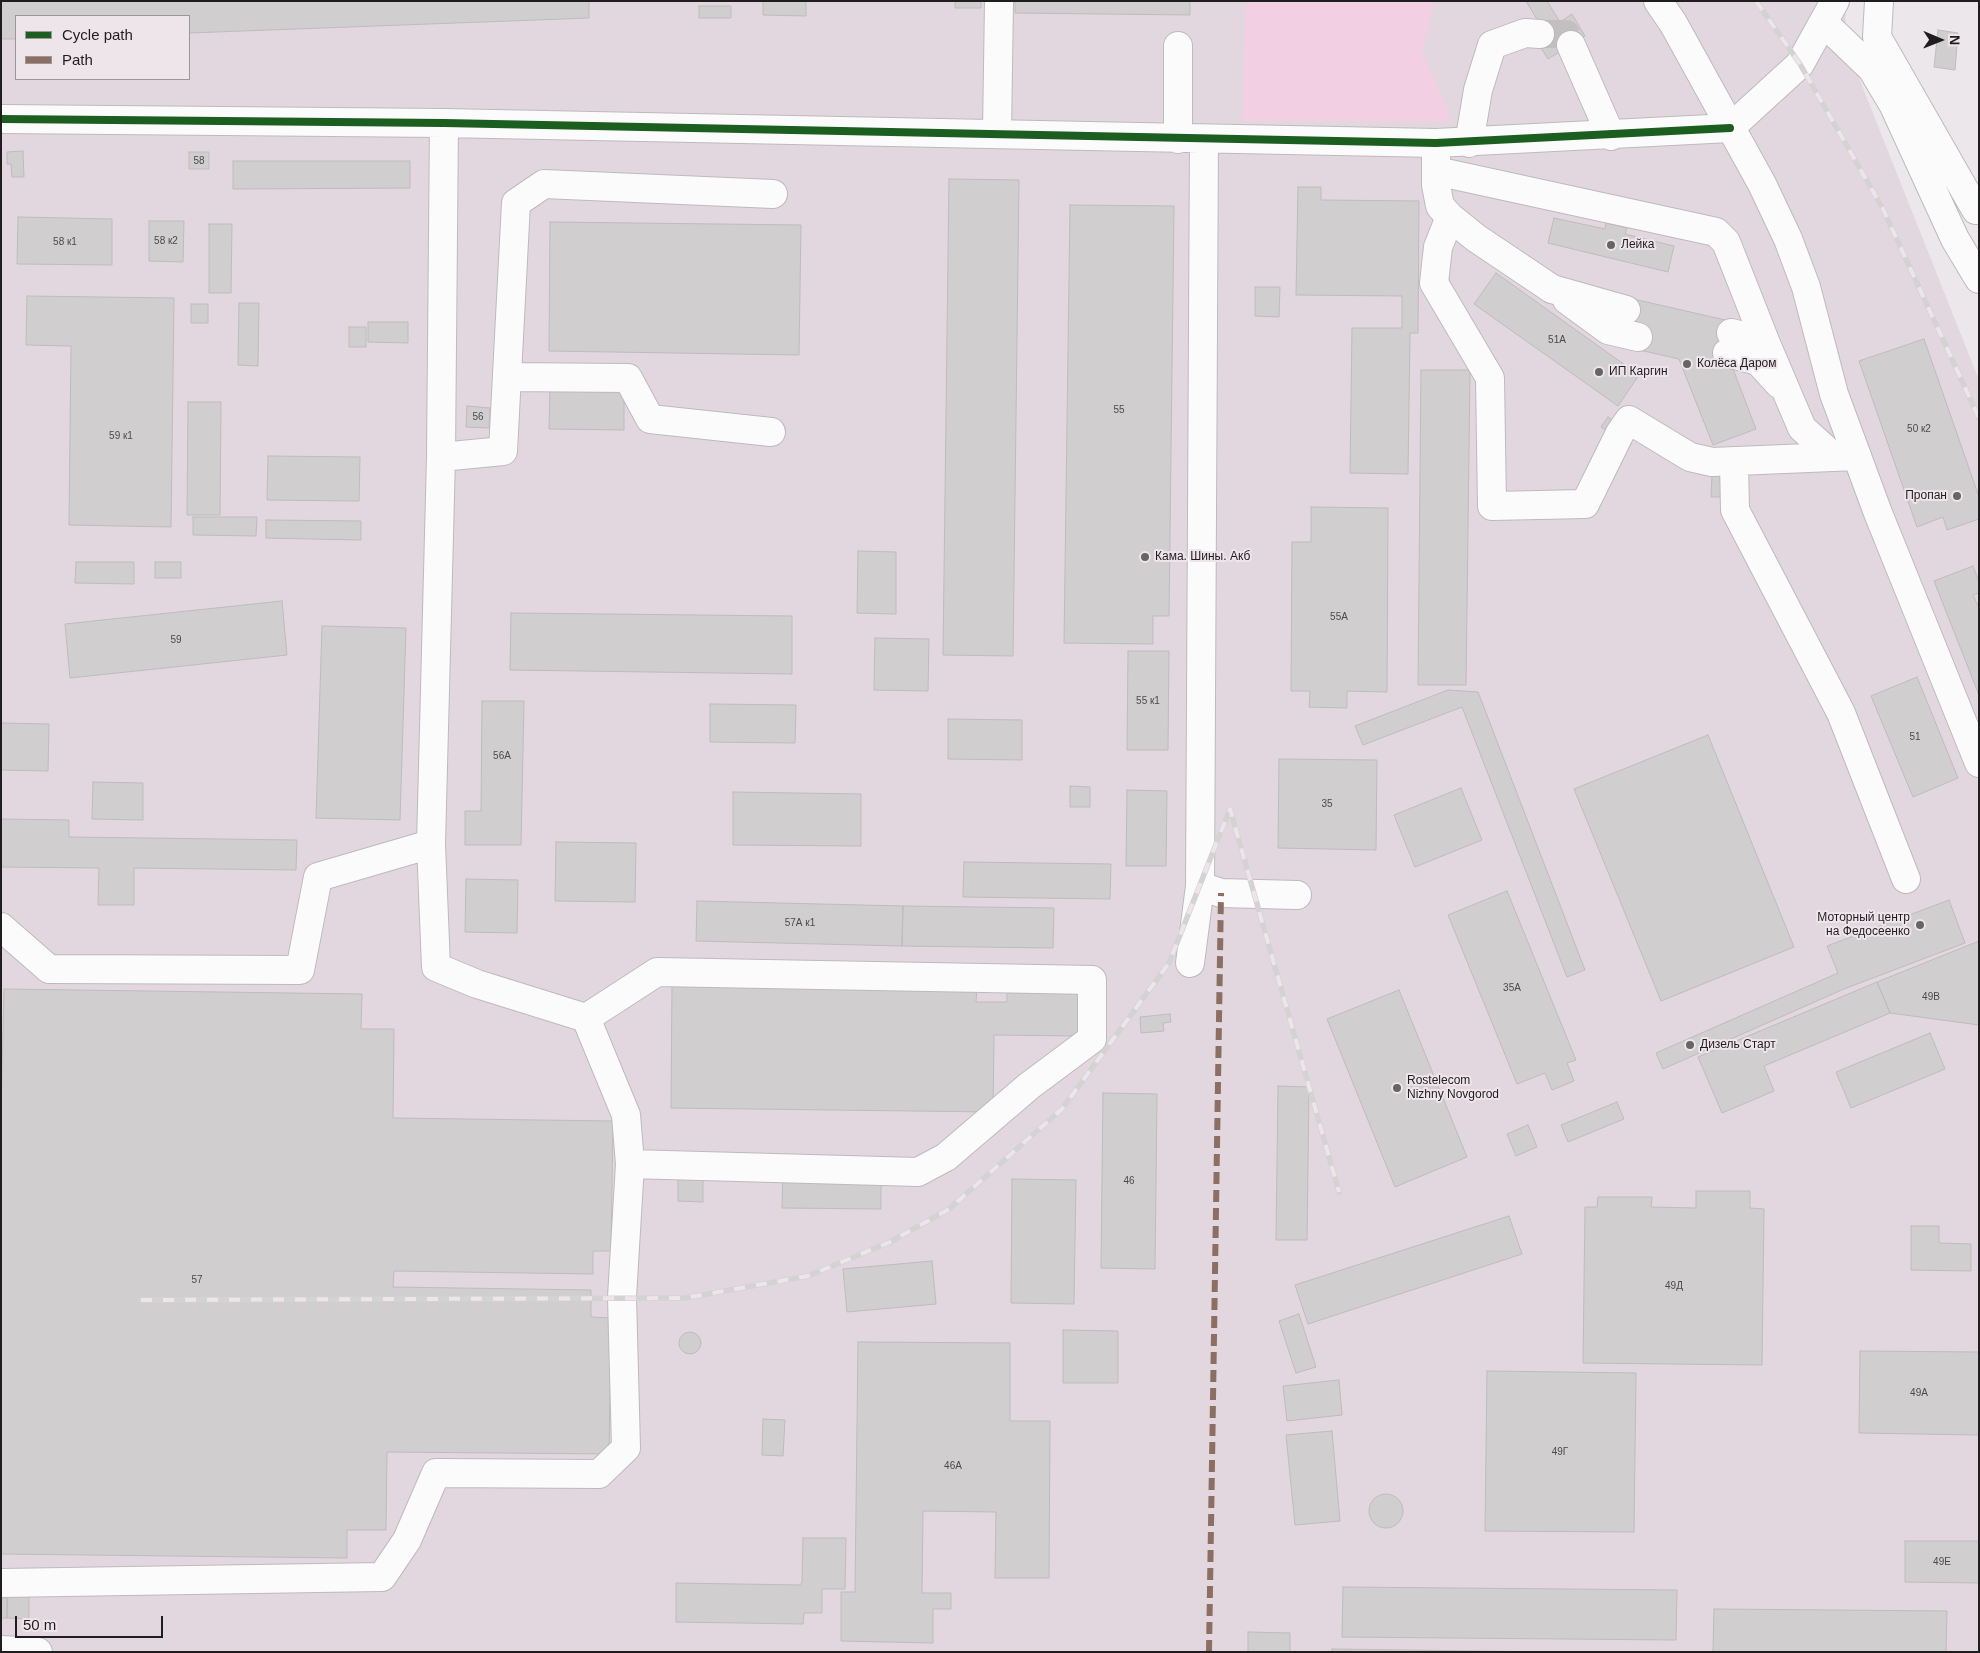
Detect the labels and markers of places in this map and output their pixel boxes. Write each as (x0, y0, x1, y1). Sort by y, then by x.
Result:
place label: Лейка (1621, 238, 1654, 252)
marker: Лейка (1605, 239, 1617, 251)
place label: Колёса Даром (1697, 357, 1776, 371)
marker: Колёса Даром (1681, 358, 1693, 370)
place label: ИП Каргин (1609, 365, 1668, 379)
marker: ИП Каргин (1593, 366, 1605, 378)
place label: Пропан (1905, 489, 1947, 503)
marker: Пропан (1951, 490, 1963, 502)
place label: Кама. Шины. Акб (1155, 550, 1250, 564)
marker: Кама. Шины. Акб (1139, 551, 1151, 563)
place label: Моторный центр на Федосеенко (1817, 911, 1910, 939)
marker: Моторный центр на Федосеенко (1914, 919, 1926, 931)
place label: Дизель Старт (1700, 1038, 1776, 1052)
marker: Дизель Старт (1684, 1039, 1696, 1051)
place label: Rostelecom Nizhny Novgorod (1407, 1074, 1499, 1102)
marker: Rostelecom Nizhny Novgorod (1391, 1082, 1403, 1094)

